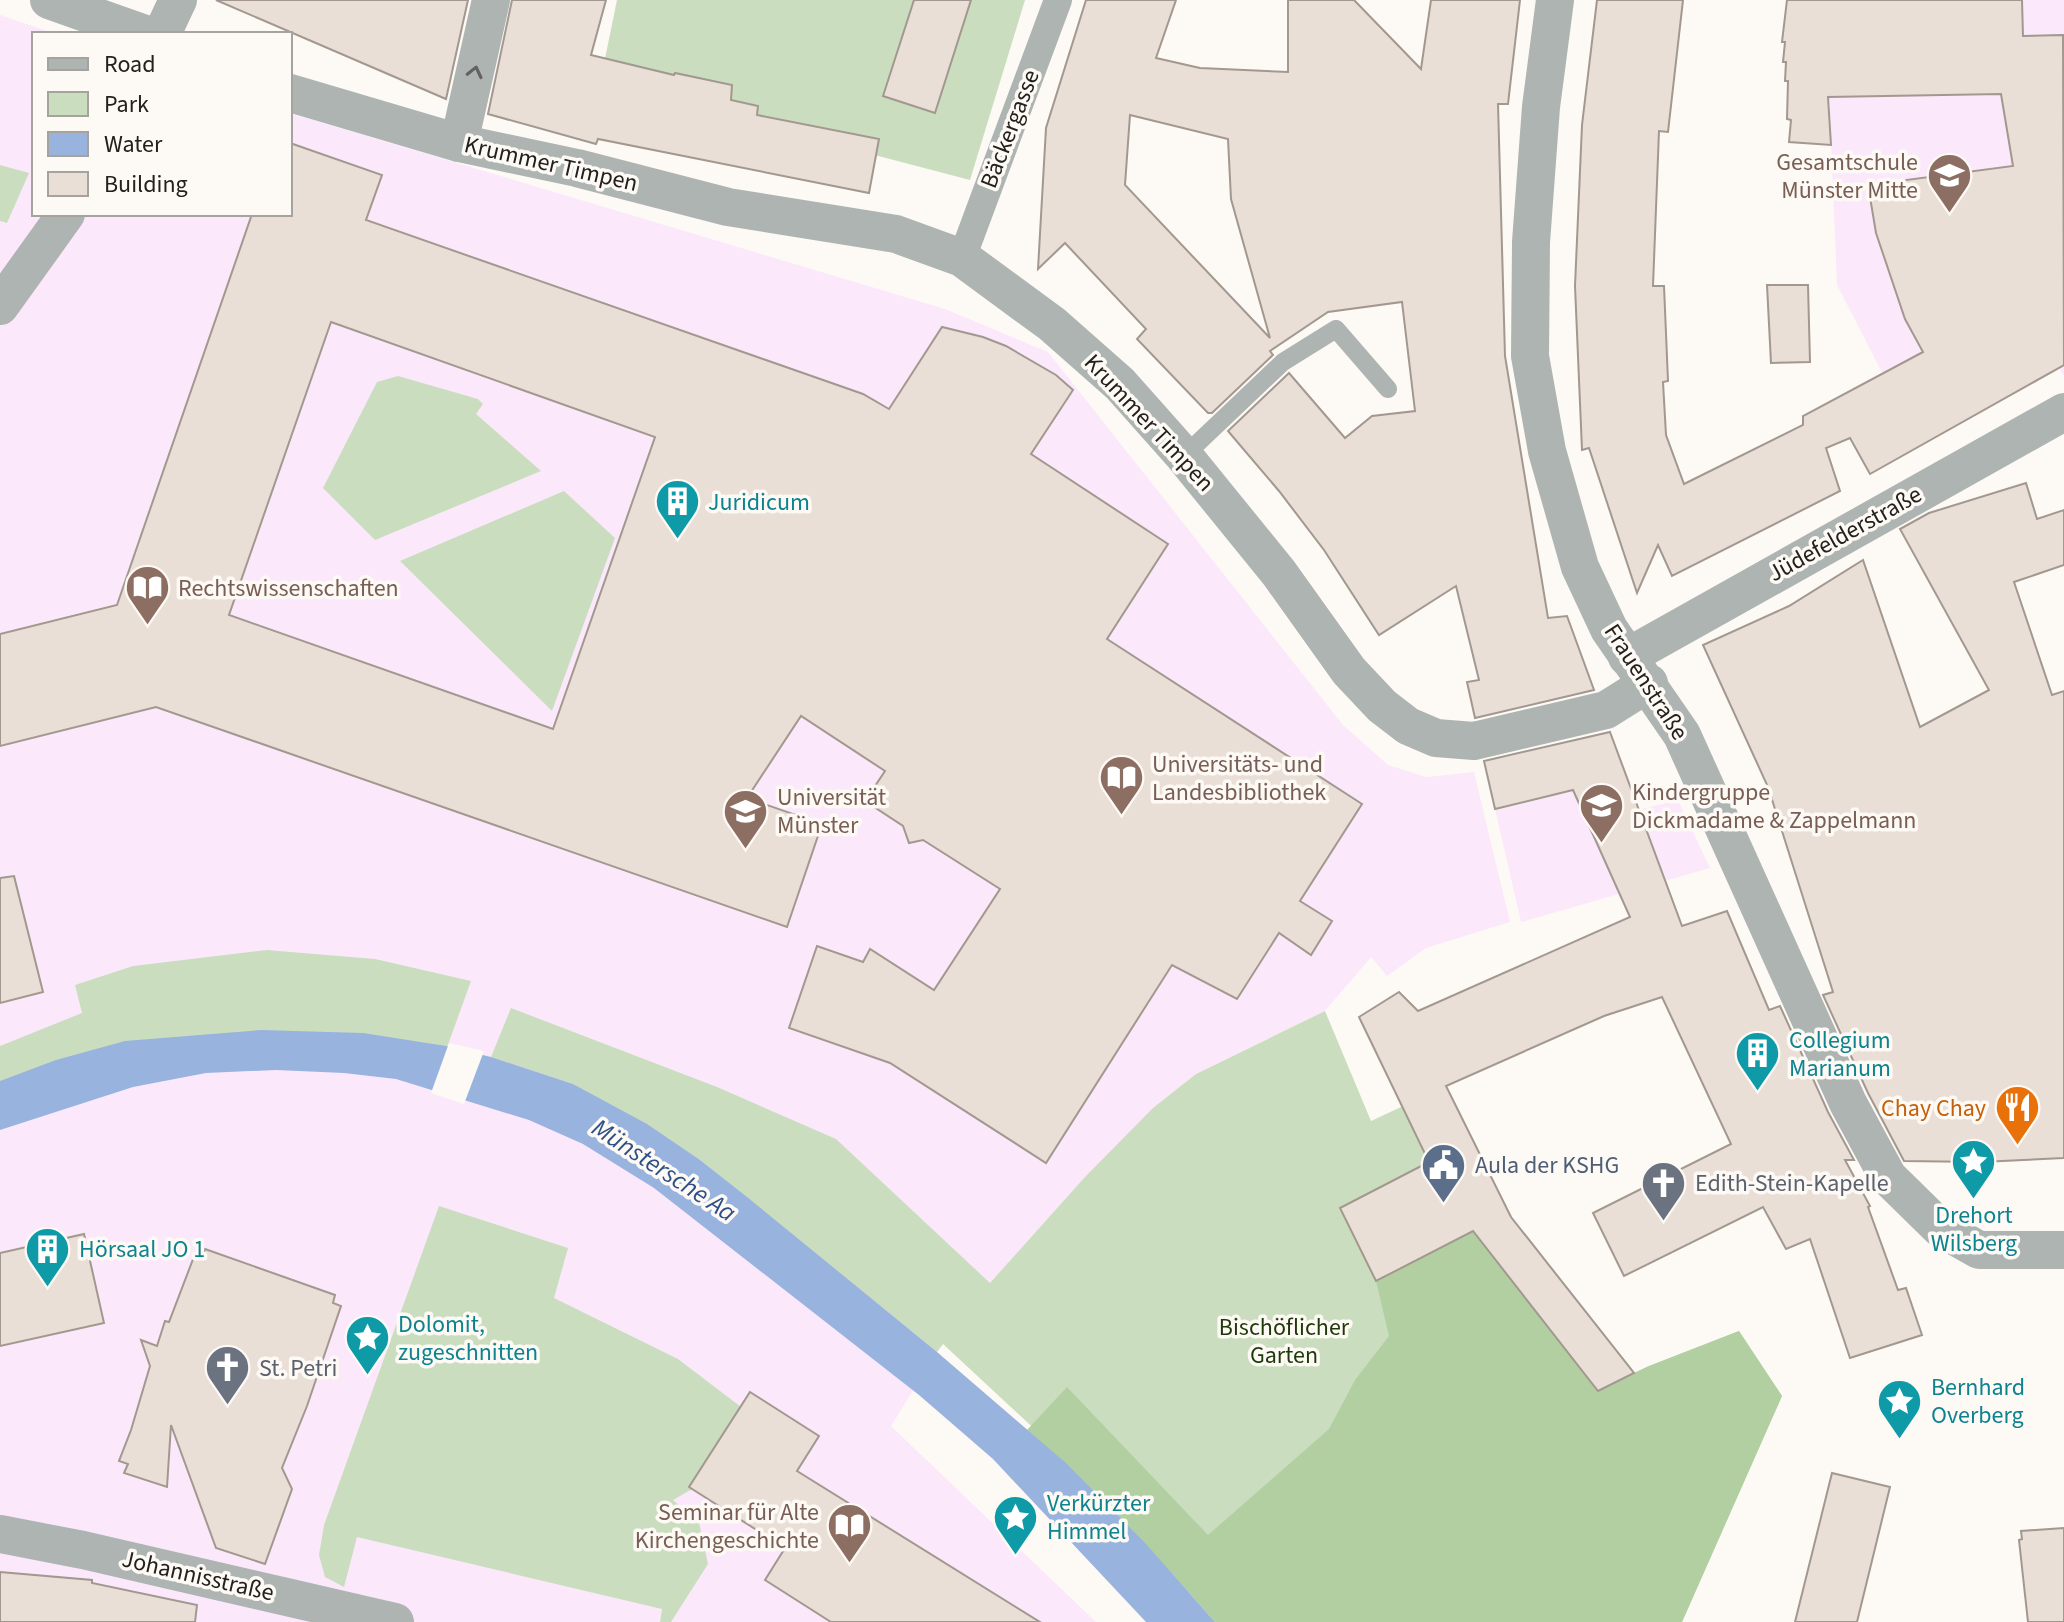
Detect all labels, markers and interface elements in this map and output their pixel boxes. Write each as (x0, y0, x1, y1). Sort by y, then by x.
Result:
legend (32, 32, 292, 216)
text: Road (104, 47, 156, 82)
one-way arrow (466, 65, 483, 79)
street label: Bäckergasse (971, 65, 1049, 193)
text: Park (104, 87, 149, 122)
text: Water (104, 127, 163, 162)
street label: Krummer Timpen (461, 127, 641, 201)
place label: Gesamtschule Münster Mitte (1776, 145, 1918, 208)
school or university icon: Gesamtschule Münster Mitte (1925, 152, 1973, 215)
text: Building (104, 167, 188, 202)
street label: Krummer Timpen (1076, 346, 1222, 500)
street label: Jüdefelderstraße (1762, 477, 1928, 591)
building icon: Juridicum (653, 478, 701, 541)
place label: Juridicum (708, 485, 810, 520)
library icon: Rechtswissenschaften (123, 564, 171, 627)
place label: Rechtswissenschaften (178, 571, 399, 606)
street label: Frauenstraße (1595, 617, 1697, 747)
place label: Universitäts- und Landesbibliothek (1152, 747, 1326, 810)
library icon: Universitäts- und Landesbibliothek (1097, 754, 1145, 817)
place label: Kindergruppe Dickmadame & Zappelmann (1632, 775, 1916, 838)
place label: Universität Münster (777, 780, 886, 843)
school or university icon: Kindergruppe Dickmadame & Zappelmann (1577, 782, 1625, 845)
school or university icon: Universität Münster (722, 787, 770, 850)
place label: Collegium Marianum (1789, 1023, 1891, 1086)
building icon: Collegium Marianum (1734, 1030, 1782, 1093)
restaurant icon: Chay Chay (1993, 1084, 2041, 1147)
place label: Chay Chay (1881, 1091, 1986, 1126)
water label: Münstersche Aa (584, 1109, 744, 1231)
place icon: Drehort Wilsberg (1950, 1137, 1998, 1200)
public building icon: Aula der KSHG (1420, 1141, 1468, 1204)
place label: Aula der KSHG (1475, 1148, 1619, 1183)
church icon: Edith-Stein-Kapelle (1640, 1159, 1688, 1222)
place label: Edith-Stein-Kapelle (1695, 1166, 1889, 1201)
place label: Drehort Wilsberg (1931, 1198, 2017, 1261)
building icon: Hörsaal JO 1 (24, 1225, 72, 1288)
place label: Hörsaal JO 1 (79, 1232, 205, 1267)
place label: Dolomit, zugeschnitten (398, 1307, 538, 1370)
park label: Bischöflicher Garten (1219, 1310, 1350, 1373)
place icon: Dolomit, zugeschnitten (343, 1314, 391, 1377)
church icon: St. Petri (204, 1344, 252, 1407)
place label: St. Petri (259, 1351, 337, 1386)
place label: Bernhard Overberg (1931, 1370, 2025, 1433)
place icon: Bernhard Overberg (1876, 1377, 1924, 1440)
place label: Verkürzter Himmel (1047, 1486, 1151, 1549)
place icon: Verkürzter Himmel (992, 1493, 1040, 1556)
place label: Seminar für Alte Kirchengeschichte (635, 1495, 819, 1558)
library icon: Seminar für Alte Kirchengeschichte (826, 1502, 874, 1565)
street label: Johannisstraße (118, 1541, 278, 1611)

